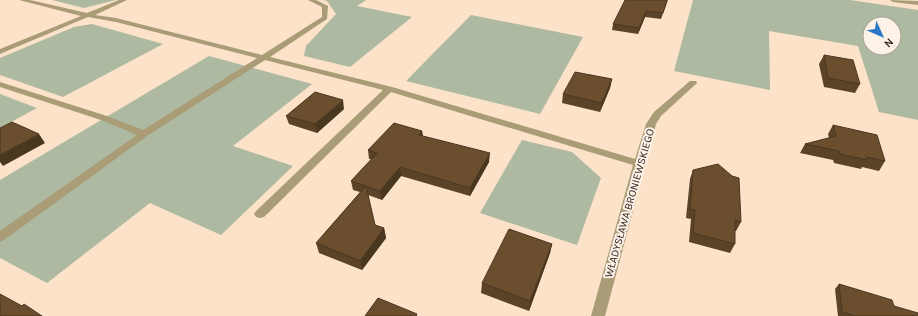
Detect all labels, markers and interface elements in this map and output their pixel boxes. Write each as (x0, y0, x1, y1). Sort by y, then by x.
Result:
north arrow (862, 16, 902, 56)
text: N (881, 35, 896, 50)
street label: WŁADYSŁAWA BRONIEWSKIEGO (602, 127, 657, 279)

